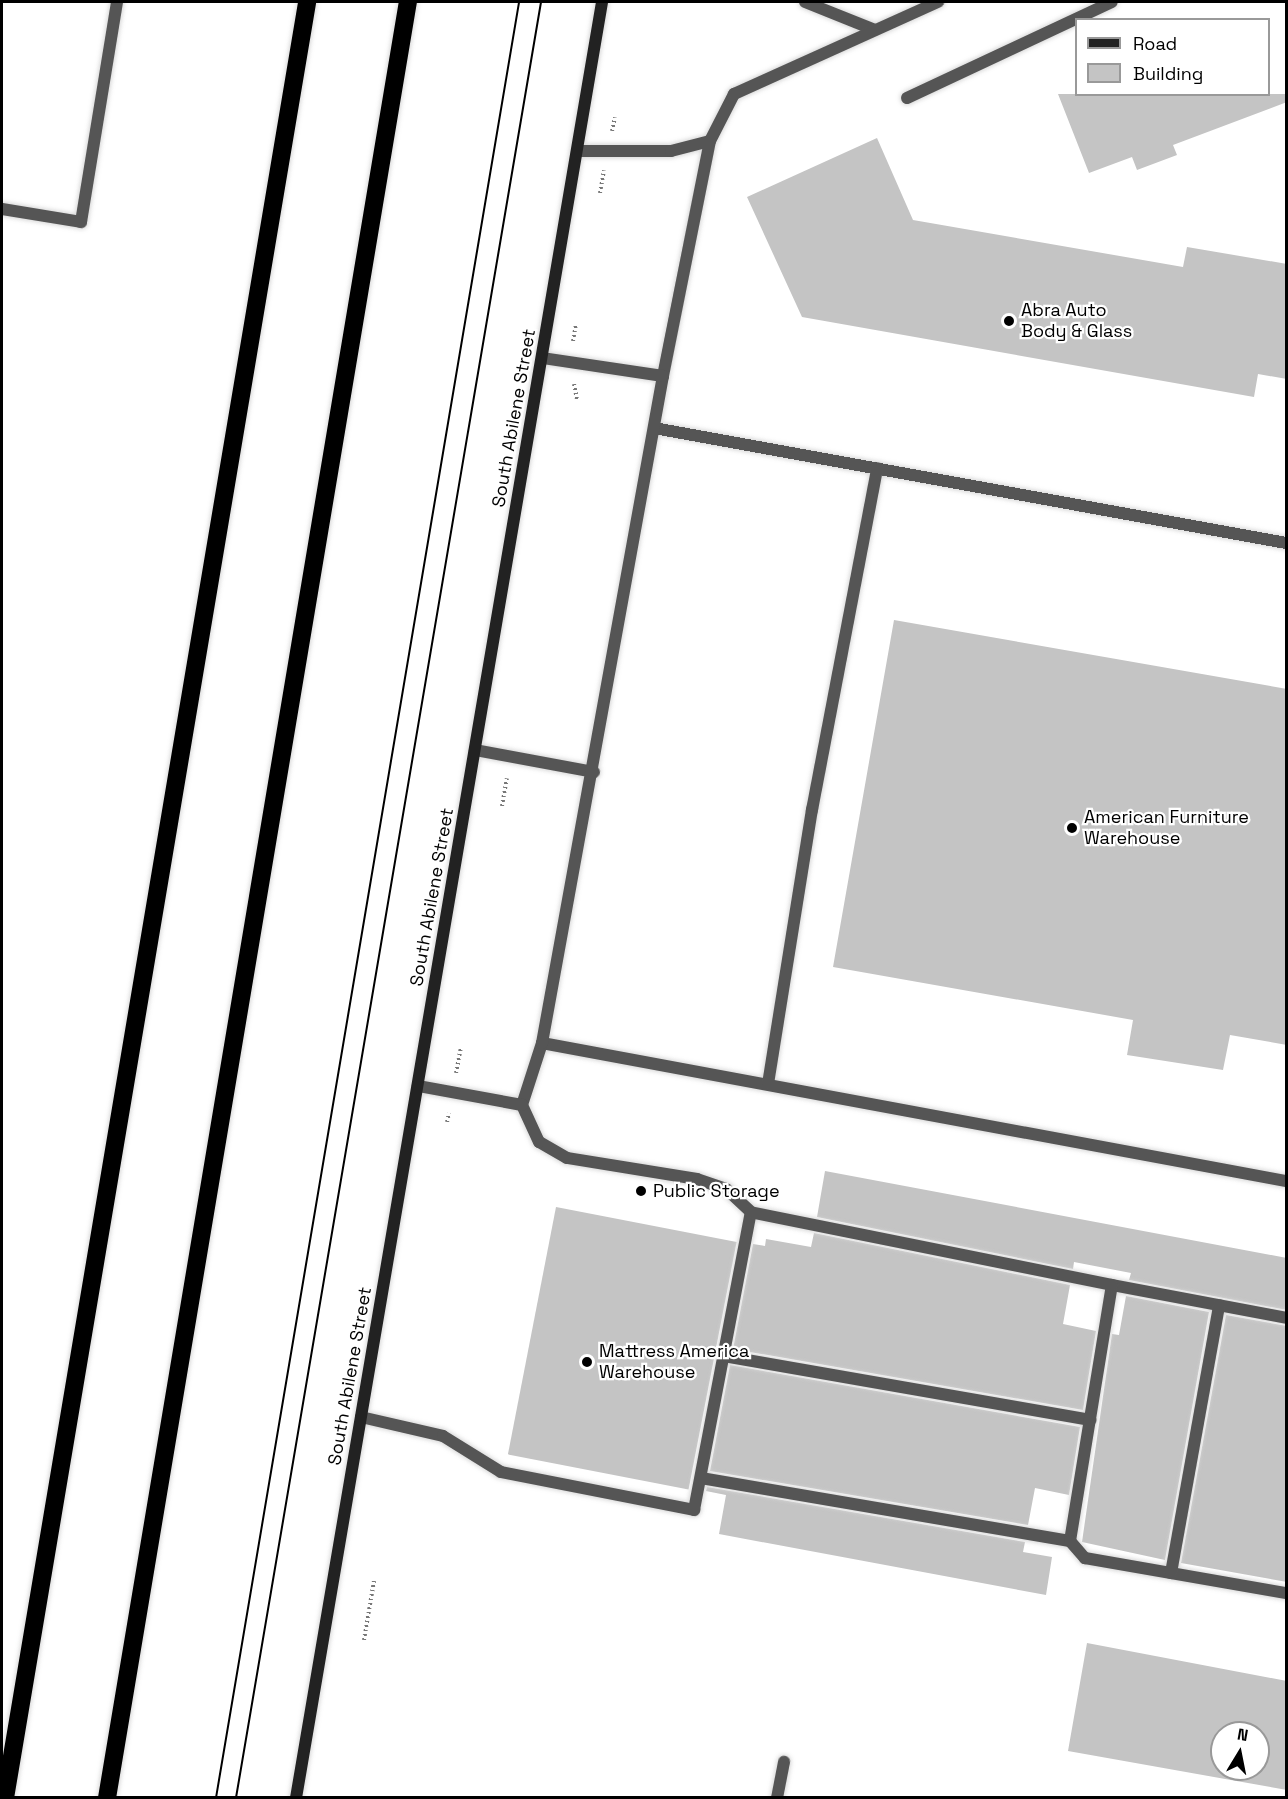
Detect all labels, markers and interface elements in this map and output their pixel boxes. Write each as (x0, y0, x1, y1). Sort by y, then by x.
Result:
legend (1075, 18, 1270, 96)
text: Road (1133, 32, 1177, 55)
text: Building (1133, 62, 1203, 85)
place label: Abra Auto Body & Glass (1021, 300, 1132, 342)
marker: Abra Auto Body & Glass (1002, 314, 1016, 328)
street label: South Abilene Street (488, 327, 540, 509)
street label: South Abilene Street (406, 806, 458, 988)
place label: American Furniture Warehouse (1084, 807, 1249, 850)
marker: American Furniture Warehouse (1065, 821, 1079, 835)
place label: Public Storage (653, 1180, 780, 1202)
marker: Public Storage (634, 1184, 648, 1198)
street label: South Abilene Street (324, 1285, 376, 1467)
place label: Mattress America Warehouse (599, 1341, 749, 1384)
marker: Mattress America Warehouse (580, 1355, 594, 1369)
north arrow (1210, 1721, 1270, 1781)
text: N (1236, 1723, 1250, 1746)

